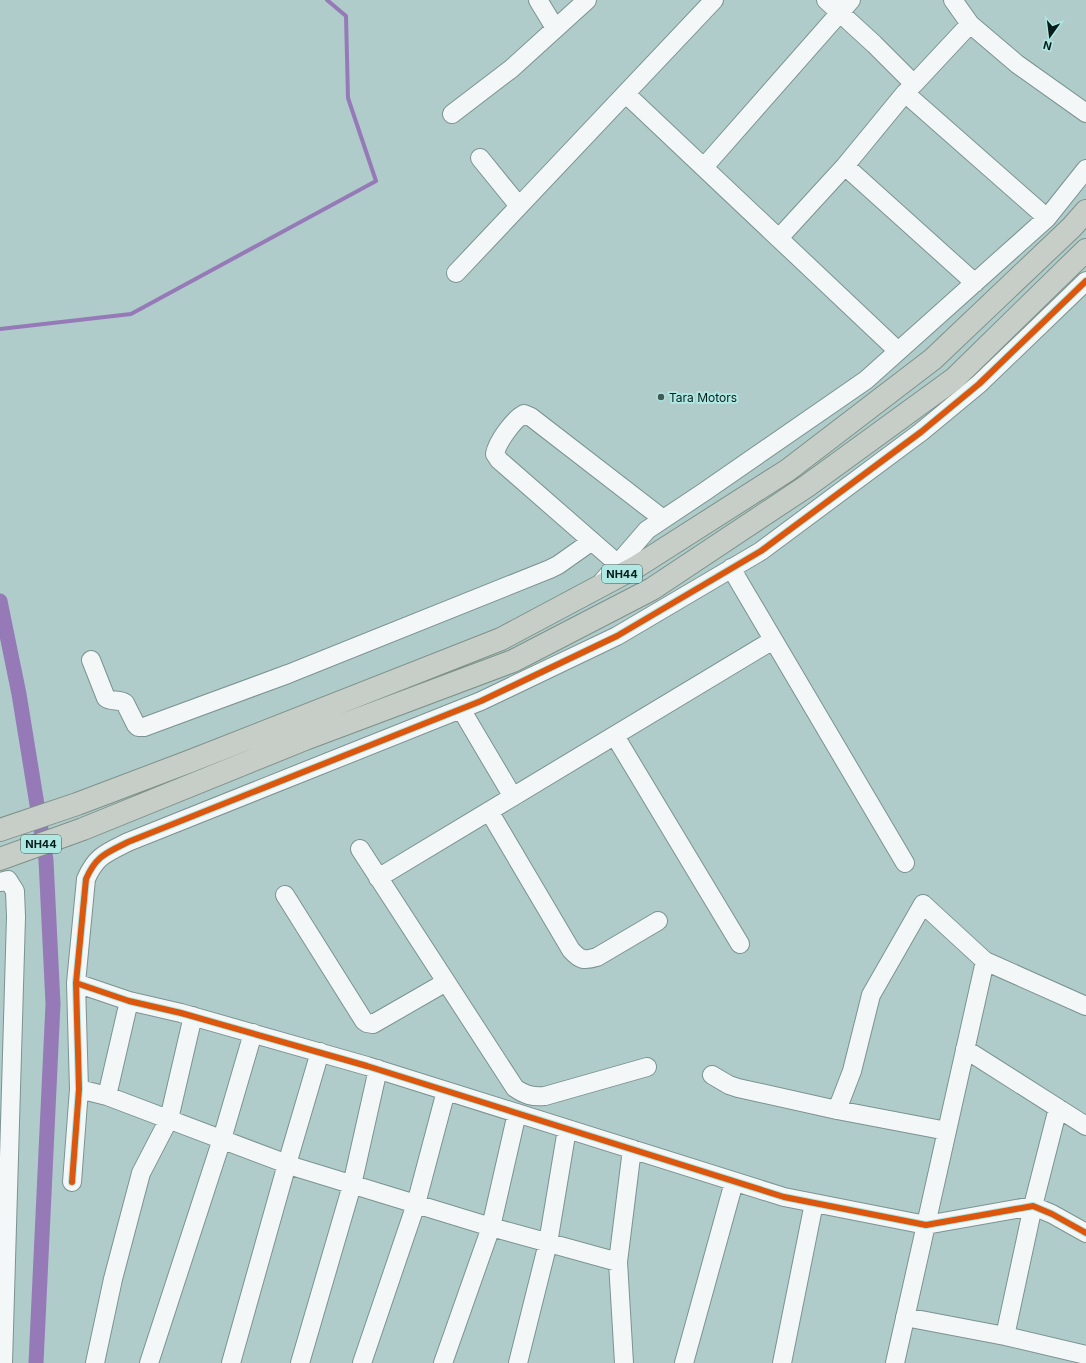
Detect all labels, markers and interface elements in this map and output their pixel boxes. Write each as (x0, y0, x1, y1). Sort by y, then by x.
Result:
north arrow (1030, 16, 1070, 56)
text: N (1042, 38, 1053, 54)
place label: Tara Motors (669, 390, 737, 405)
marker: Tara Motors (656, 392, 666, 402)
road number: NH44 (602, 565, 642, 583)
road number: NH44 (21, 835, 61, 853)

